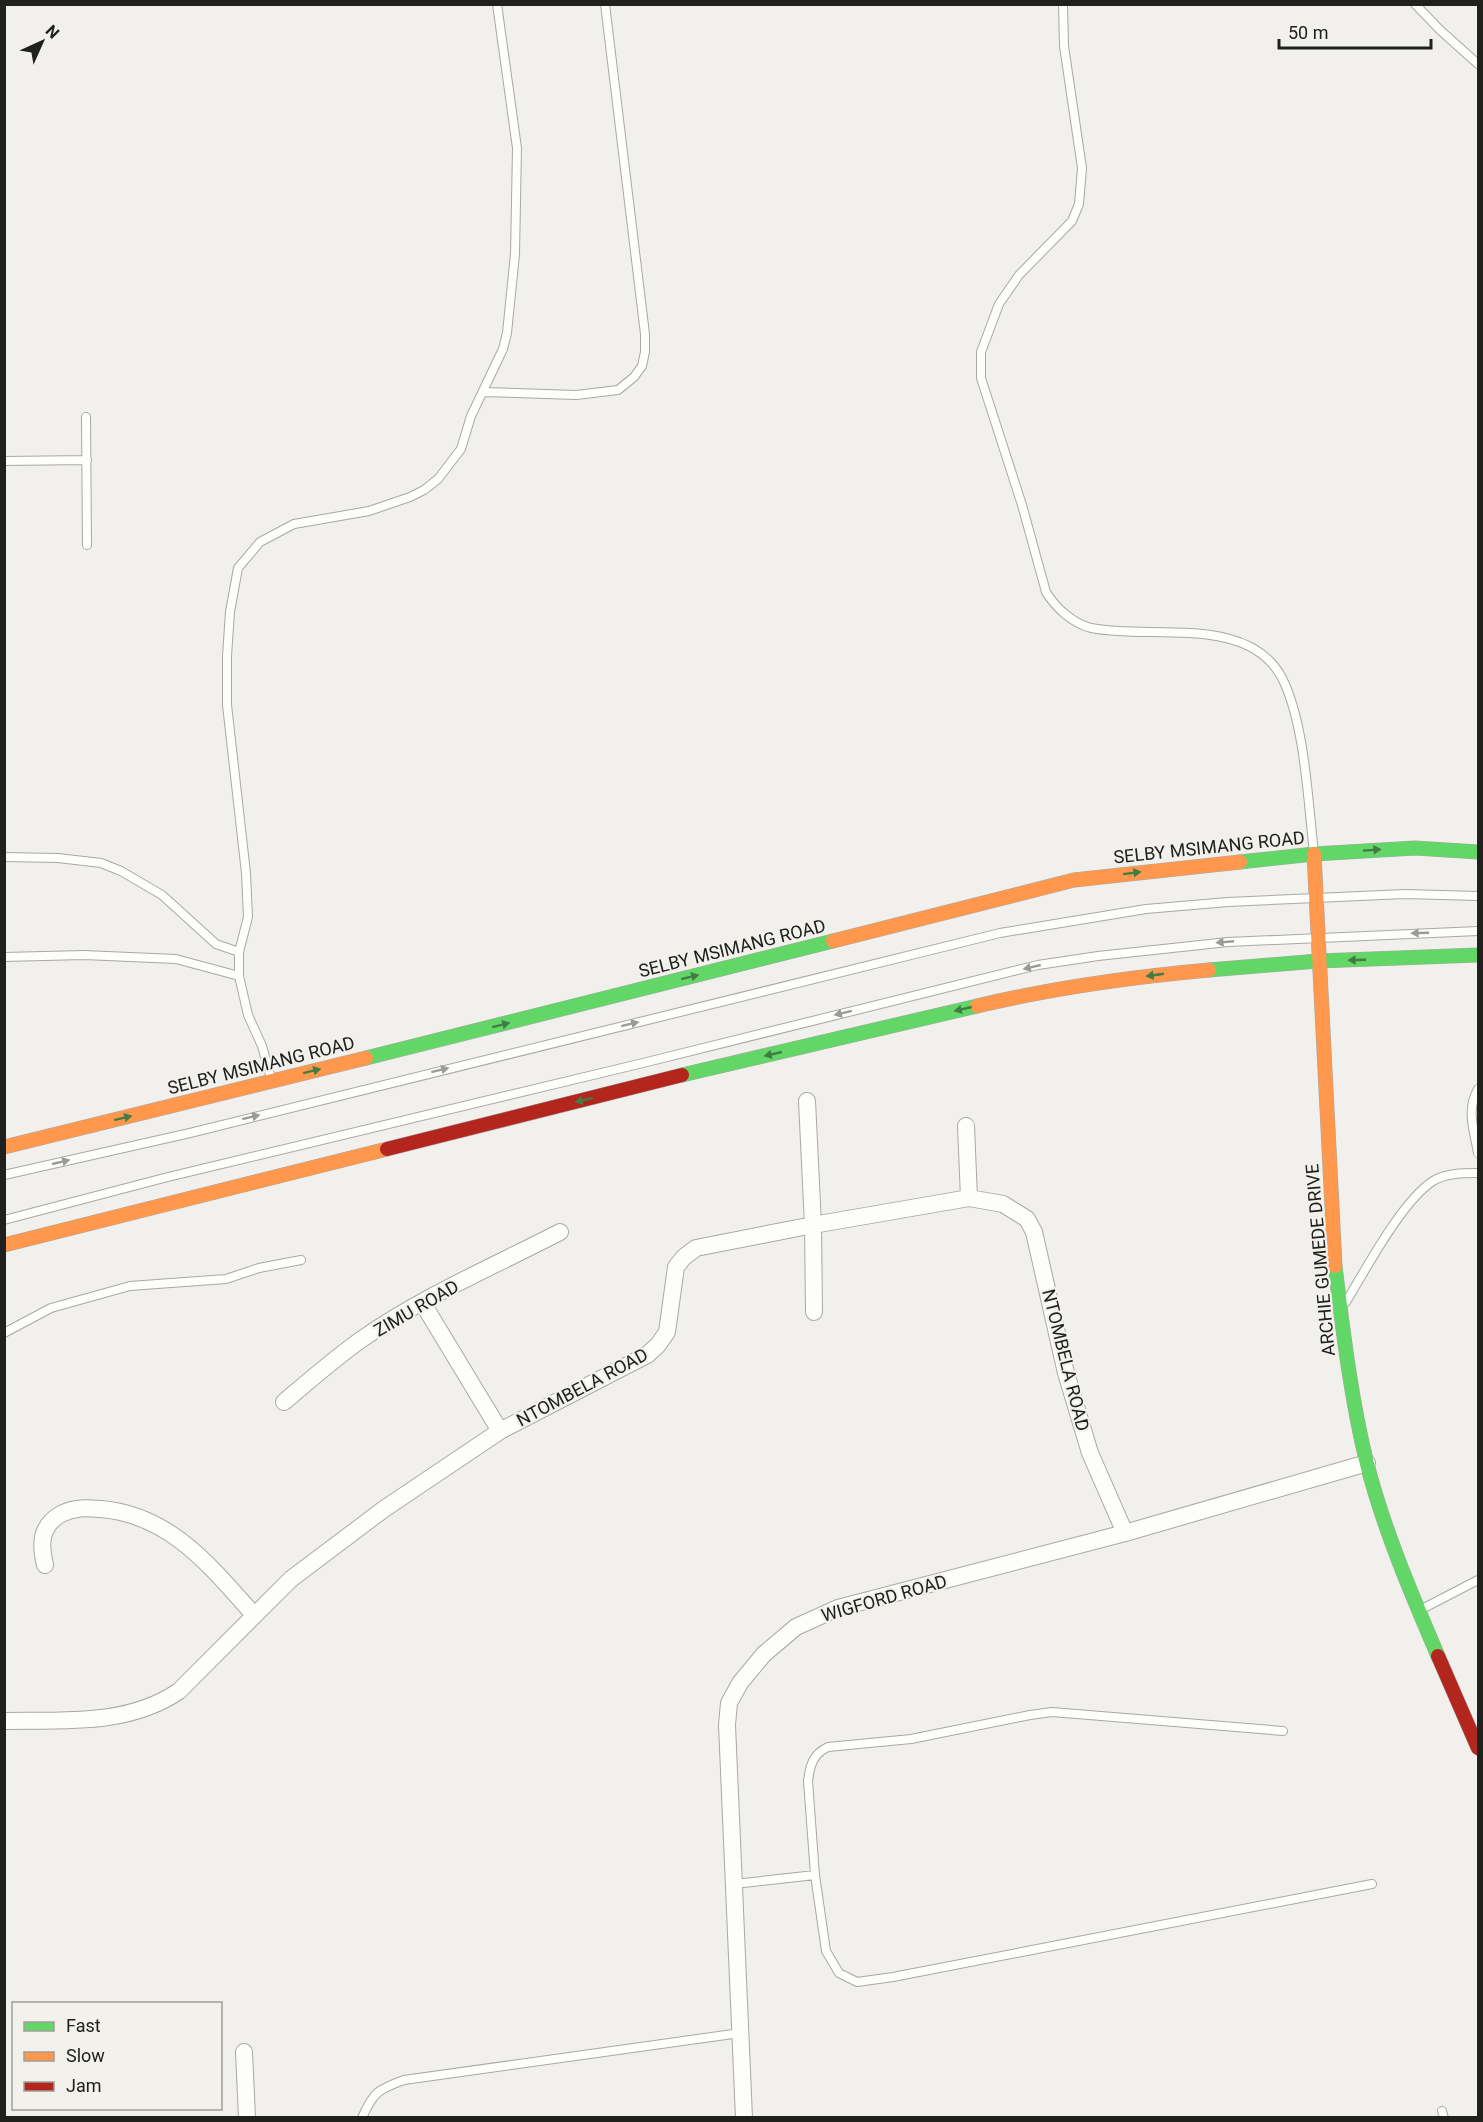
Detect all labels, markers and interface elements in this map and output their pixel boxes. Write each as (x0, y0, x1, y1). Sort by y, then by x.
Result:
north arrow (12, 12, 72, 72)
scale bar (1279, 12, 1430, 50)
text: N (42, 21, 63, 42)
text: 50 m (1288, 22, 1328, 43)
street label: SELBY MSIMANG ROAD (1112, 827, 1306, 867)
one-way arrow (1363, 845, 1382, 855)
one-way arrow (1123, 868, 1142, 877)
street label: SELBY MSIMANG ROAD (636, 915, 828, 981)
one-way arrow (1411, 929, 1430, 938)
one-way arrow (1216, 937, 1235, 947)
one-way arrow (1348, 955, 1367, 964)
one-way arrow (1022, 963, 1041, 972)
one-way arrow (1145, 971, 1164, 980)
one-way arrow (681, 972, 700, 982)
one-way arrow (954, 1004, 972, 1014)
one-way arrow (833, 1009, 852, 1019)
one-way arrow (621, 1018, 639, 1028)
one-way arrow (492, 1019, 510, 1029)
street label: SELBY MSIMANG ROAD (165, 1032, 357, 1098)
one-way arrow (764, 1049, 782, 1059)
one-way arrow (431, 1065, 450, 1075)
one-way arrow (303, 1066, 321, 1076)
one-way arrow (574, 1095, 593, 1105)
one-way arrow (113, 1112, 132, 1122)
one-way arrow (242, 1112, 260, 1122)
one-way arrow (52, 1157, 71, 1167)
street label: ARCHIE GUMEDE DRIVE (1301, 1163, 1339, 1357)
street label: ZIMU ROAD (370, 1275, 462, 1341)
street label: NTOMBELA ROAD (1038, 1287, 1094, 1433)
street label: NTOMBELA ROAD (513, 1344, 651, 1430)
street label: WIGFORD ROAD (819, 1570, 949, 1626)
legend (12, 2002, 222, 2110)
text: Fast (66, 2015, 101, 2036)
text: Slow (66, 2045, 105, 2066)
text: Jam (66, 2075, 102, 2096)

